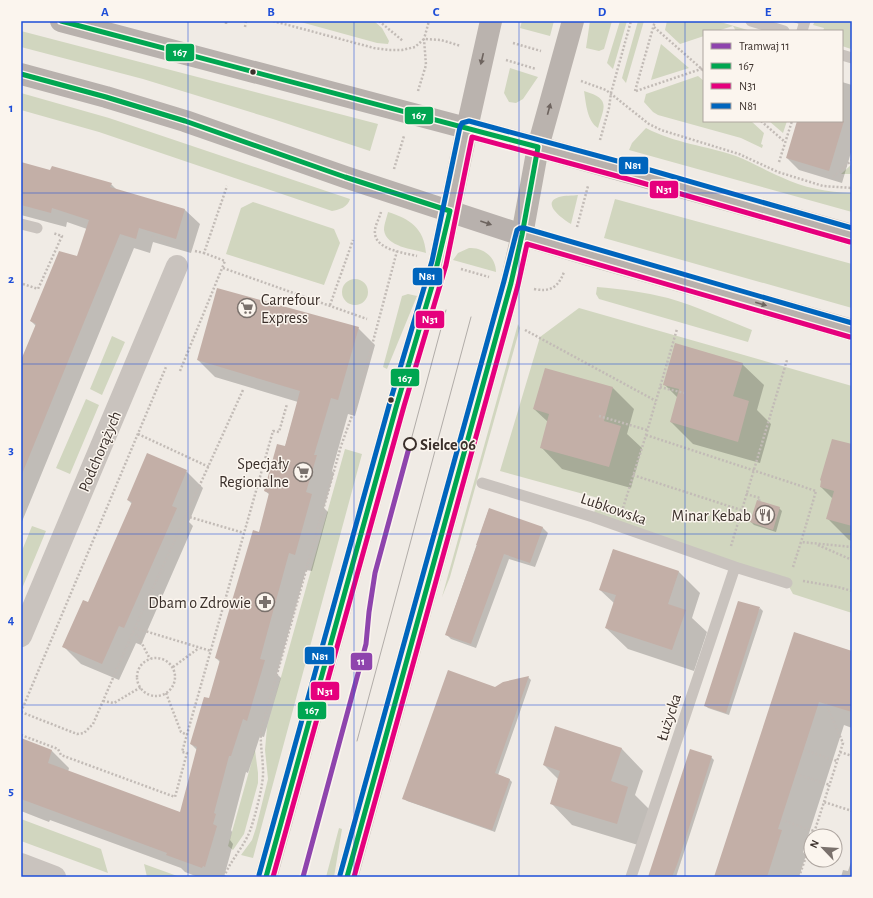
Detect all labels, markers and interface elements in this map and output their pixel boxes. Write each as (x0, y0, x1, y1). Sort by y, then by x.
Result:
text: A (101, 6, 109, 19)
text: B (267, 6, 275, 19)
text: C (433, 6, 440, 19)
text: D (598, 6, 607, 19)
text: E (765, 6, 772, 19)
legend (703, 30, 843, 122)
text: Tramwaj 11 (739, 40, 790, 53)
line badge: 167 (165, 43, 195, 62)
text: 167 (173, 47, 187, 58)
one-way arrow (478, 53, 484, 65)
text: 167 (739, 60, 754, 72)
unlabelled marker (248, 67, 258, 77)
text: N31 (739, 80, 756, 92)
text: N81 (739, 100, 757, 112)
text: 1 (9, 102, 13, 115)
one-way arrow (546, 103, 552, 115)
line badge: 167 (404, 106, 434, 125)
text: 167 (412, 110, 426, 121)
line badge: N81 (618, 156, 649, 175)
text: N81 (624, 160, 642, 171)
line badge: N31 (649, 180, 679, 199)
text: N31 (656, 184, 672, 195)
one-way arrow (481, 220, 493, 226)
line badge: N81 (412, 267, 443, 286)
text: N81 (418, 271, 436, 282)
text: 2 (8, 273, 14, 286)
place label: Carrefour Express (261, 292, 321, 326)
supermarket icon: Carrefour Express (236, 297, 258, 319)
one-way arrow (756, 301, 768, 307)
line badge: N31 (415, 310, 445, 329)
text: N31 (422, 314, 438, 325)
line badge: 167 (390, 368, 420, 387)
text: 167 (398, 373, 412, 384)
unlabelled marker (386, 395, 396, 405)
street label: Podchorążych (76, 409, 125, 495)
marker: Sielce 06 (403, 437, 417, 451)
place label: Sielce 06 (420, 437, 476, 453)
text: 3 (8, 444, 14, 457)
place label: Specjały Regionalne (219, 456, 289, 490)
supermarket icon: Specjały Regionalne (292, 461, 314, 483)
street label: Lubkowska (579, 490, 649, 528)
restaurant icon: Minar Kebab (754, 504, 776, 526)
place label: Minar Kebab (672, 508, 751, 524)
pharmacy icon: Dbam o Zdrowie (254, 591, 276, 613)
place label: Dbam o Zdrowie (148, 595, 251, 611)
text: 4 (8, 614, 15, 627)
line badge: N81 (304, 646, 335, 665)
text: N81 (311, 651, 329, 662)
line badge: 11 (350, 652, 373, 671)
text: 11 (357, 656, 365, 667)
line badge: N31 (310, 681, 340, 701)
text: N31 (317, 686, 333, 697)
street label: Łużycka (654, 692, 685, 743)
line badge: 167 (297, 701, 327, 720)
text: 167 (305, 705, 319, 716)
text: 5 (8, 785, 14, 798)
north arrow (803, 828, 843, 868)
text: N (808, 838, 821, 850)

